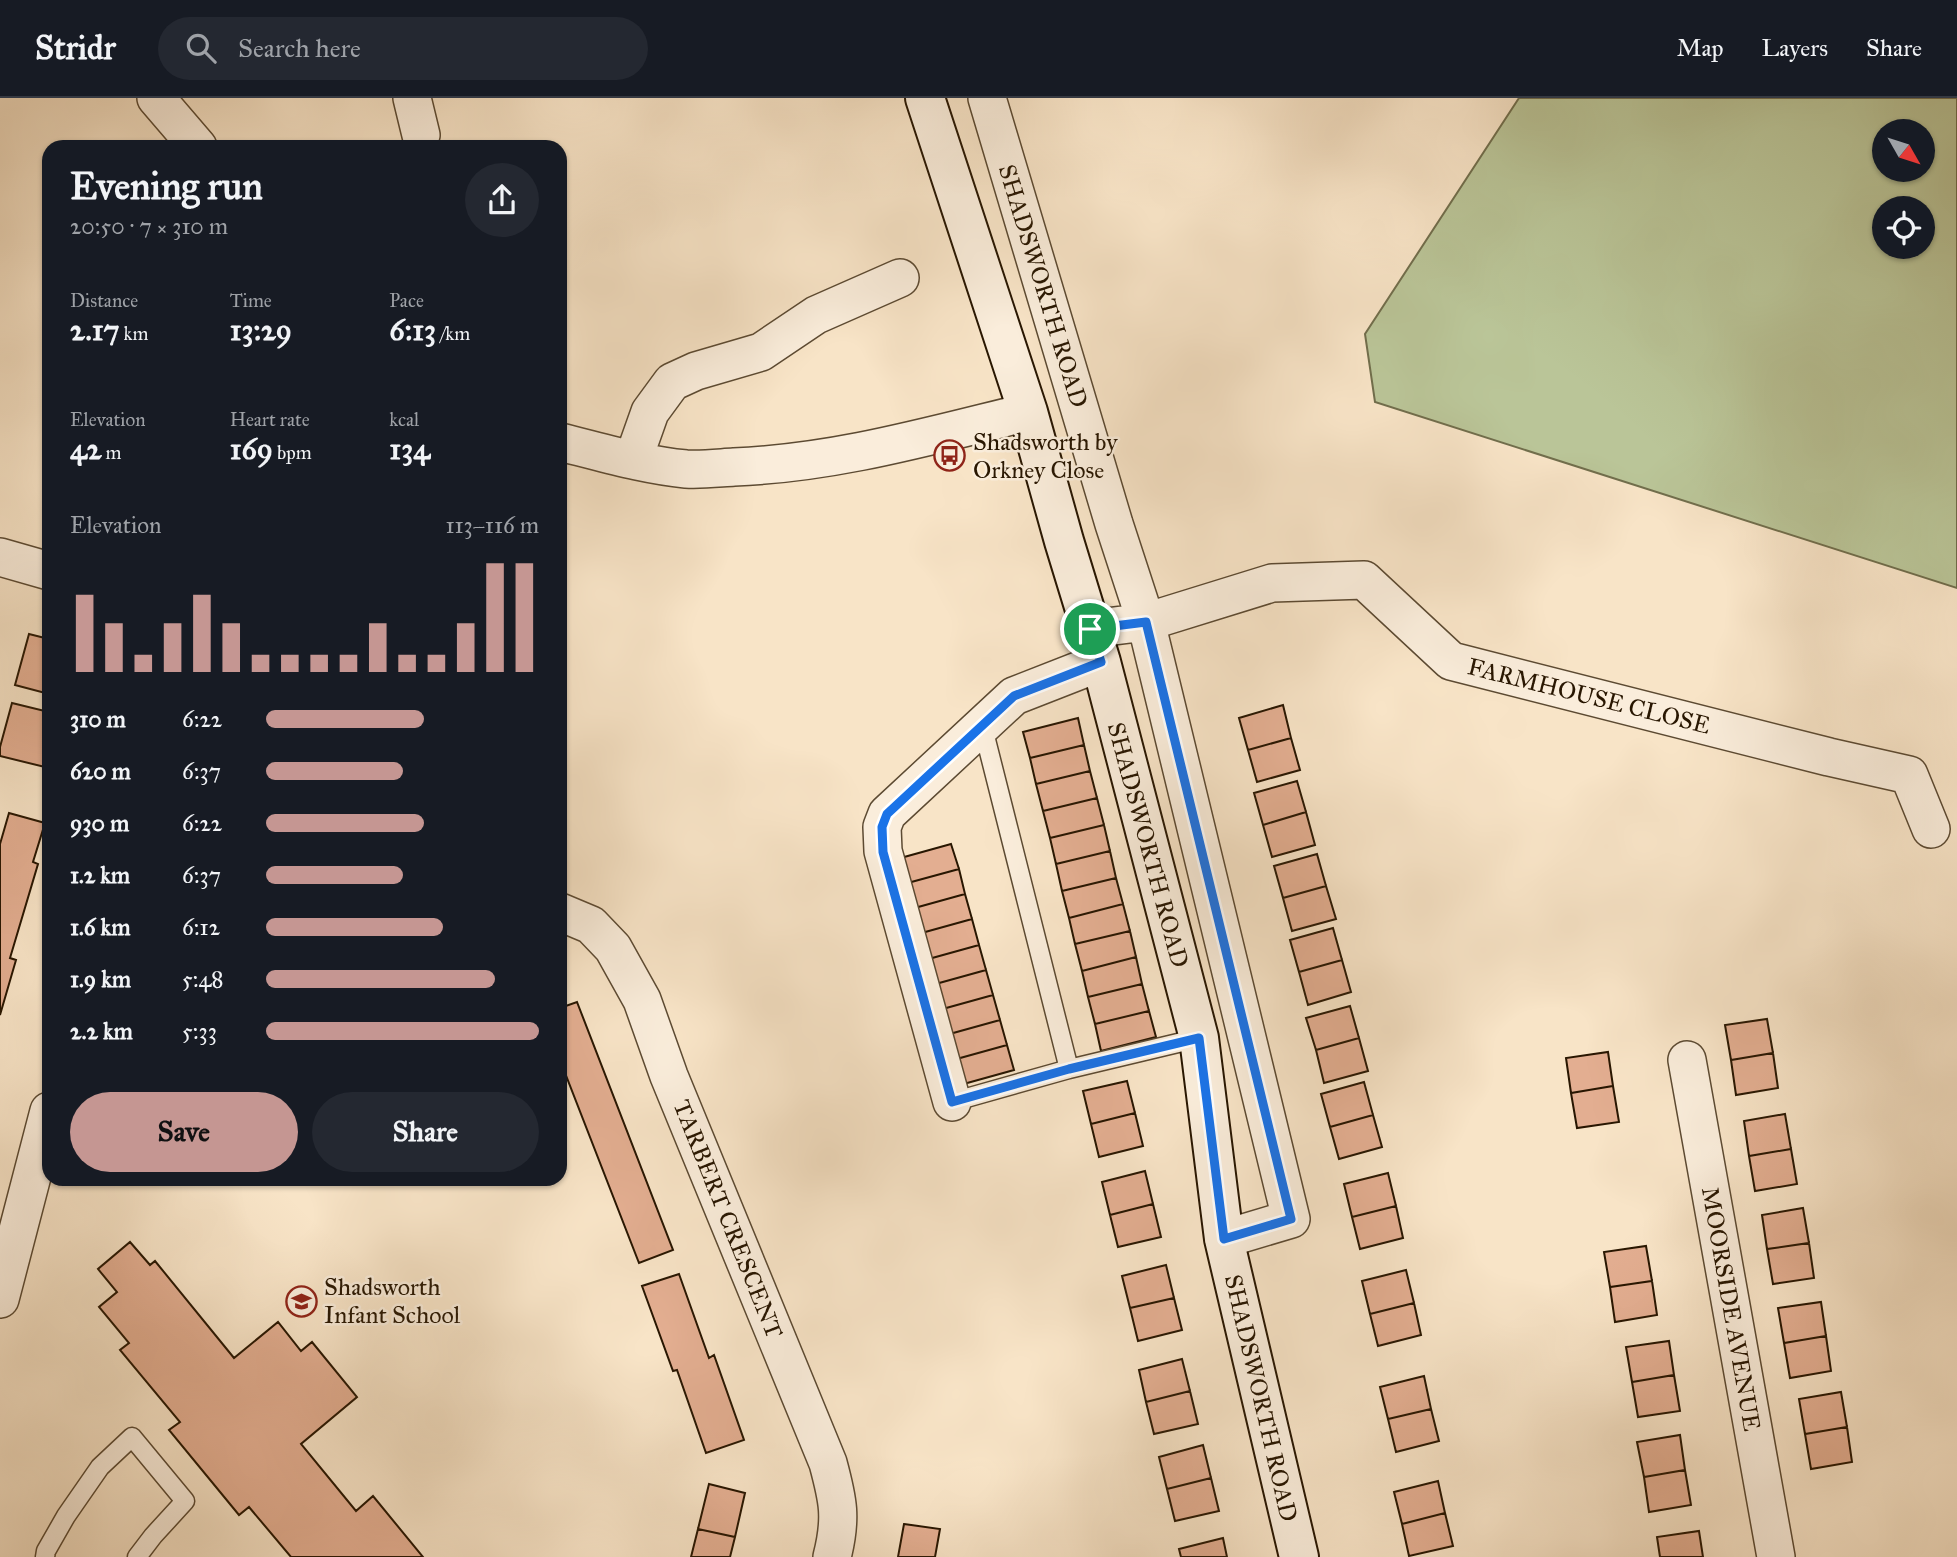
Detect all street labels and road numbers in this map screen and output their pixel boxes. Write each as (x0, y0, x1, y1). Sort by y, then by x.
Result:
street label: SHADSWORTH ROAD (992, 161, 1094, 411)
street label: FARMHOUSE CLOSE (1464, 651, 1714, 741)
street label: SHADSWORTH ROAD (1101, 719, 1195, 971)
street label: TARBERT CRESCENT (666, 1095, 790, 1343)
street label: MOORSIDE AVENUE (1695, 1185, 1767, 1433)
street label: SHADSWORTH ROAD (1218, 1272, 1304, 1524)

